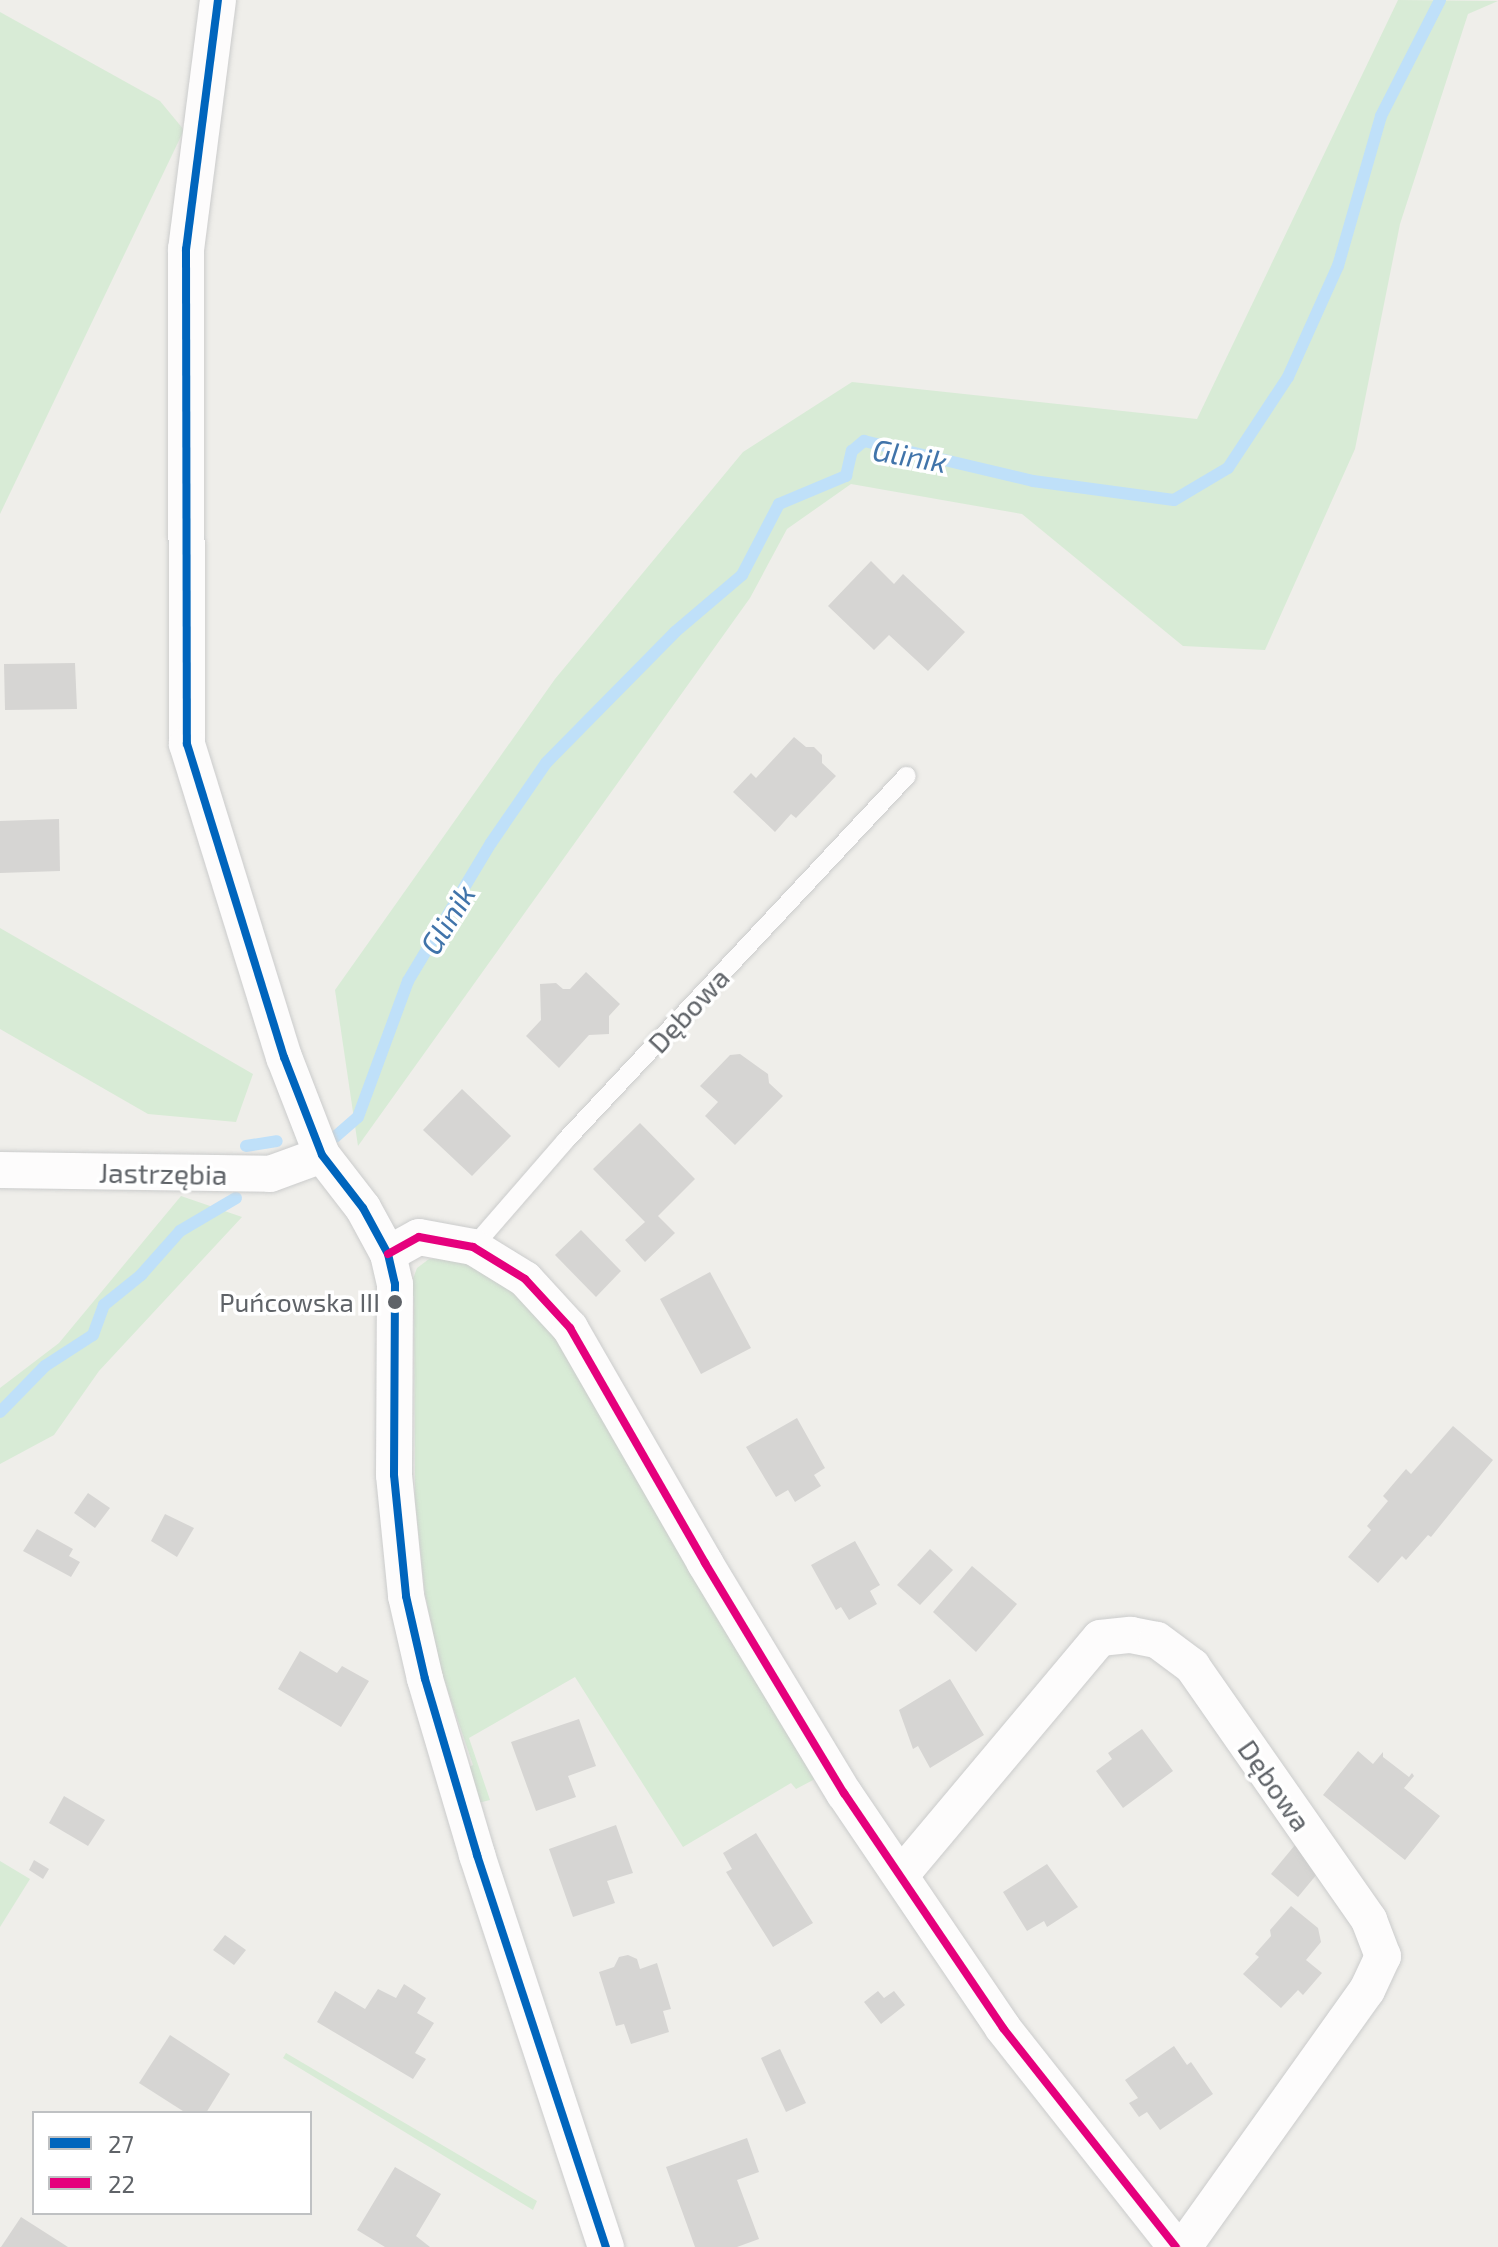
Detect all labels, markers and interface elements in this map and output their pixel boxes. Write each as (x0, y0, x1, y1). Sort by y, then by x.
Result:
water label: Glinik (870, 431, 950, 479)
water label: Glinik (412, 878, 482, 960)
street label: Dębowa (640, 961, 736, 1059)
street label: Jastrzębia (98, 1155, 228, 1191)
place label: Puńcowska III (219, 1286, 380, 1318)
marker: Puńcowska III (387, 1294, 403, 1310)
street label: Dębowa (1231, 1733, 1319, 1837)
legend (32, 2111, 312, 2215)
text: 27 (108, 2129, 134, 2158)
text: 22 (108, 2169, 135, 2198)

